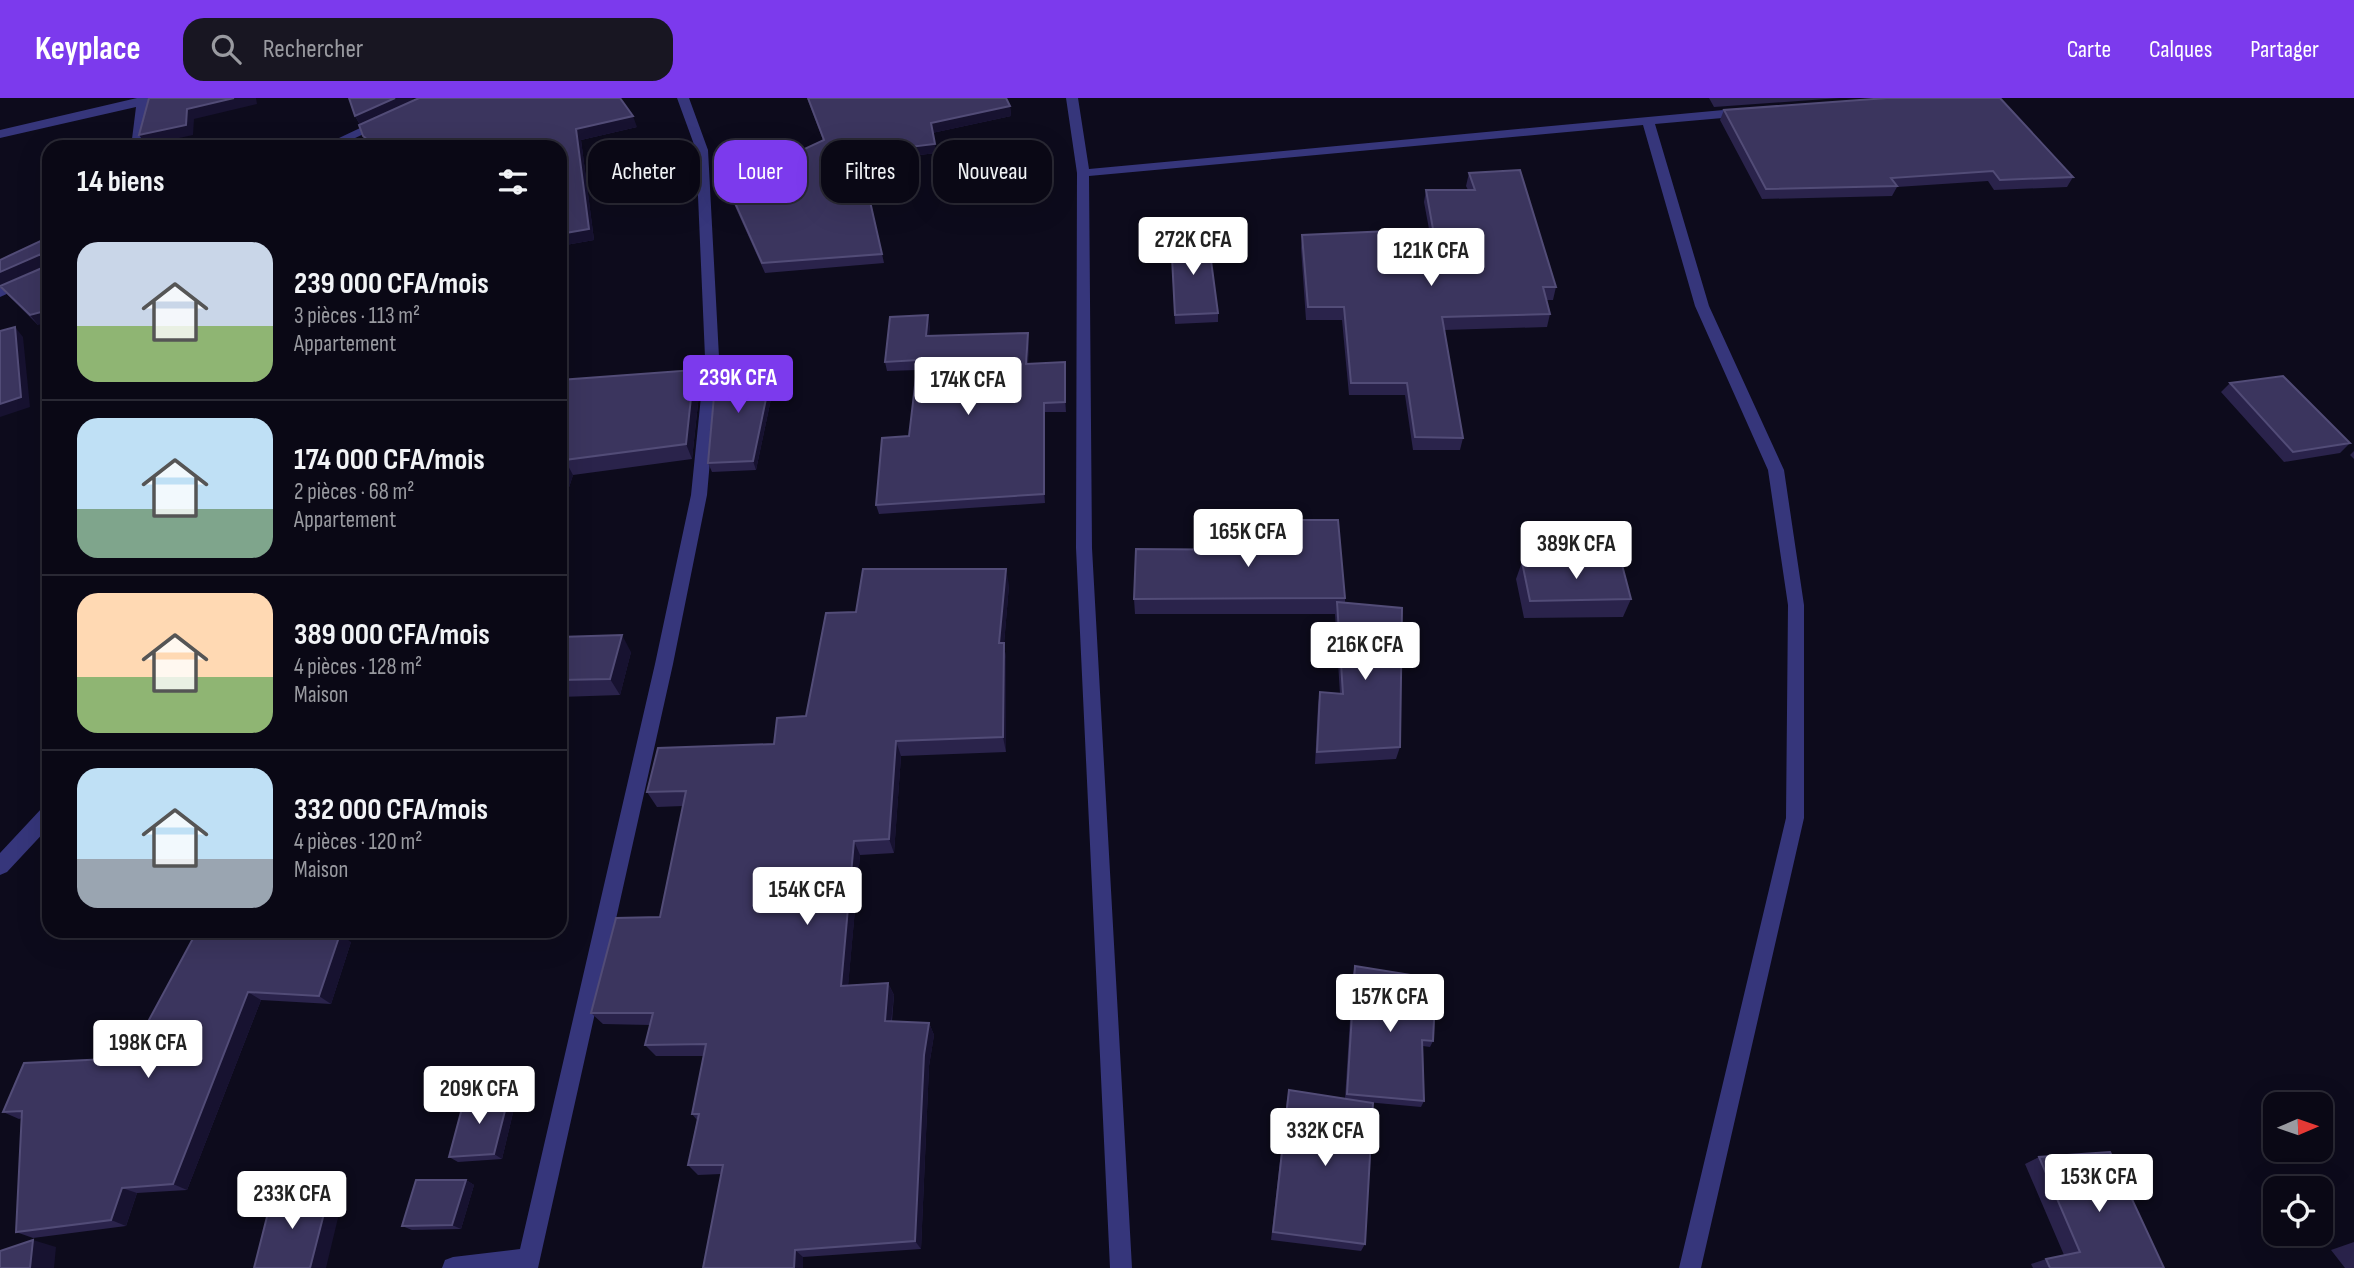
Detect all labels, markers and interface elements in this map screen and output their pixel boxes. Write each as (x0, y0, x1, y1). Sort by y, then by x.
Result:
search box (183, 18, 673, 81)
text: Keyplace (35, 29, 141, 69)
icon: search (207, 30, 245, 68)
text: Rechercher (263, 34, 363, 65)
text: Carte (2067, 35, 2111, 64)
text: Calques (2149, 35, 2212, 64)
text: Partager (2250, 35, 2319, 64)
chip: Acheter (588, 140, 700, 203)
chip: Louer (714, 140, 807, 203)
chip: Filtres (821, 140, 919, 203)
chip: Nouveau (933, 140, 1052, 203)
icon: filters (494, 163, 532, 201)
text: 14 biens (77, 164, 164, 200)
pin: 272K CFA (1121, 218, 1265, 277)
text: 272K CFA (1155, 226, 1231, 254)
pin: 121K CFA (1359, 228, 1503, 288)
text: 121K CFA (1393, 237, 1469, 265)
text: 239 000 CFA/mois (294, 266, 489, 302)
icon: home (133, 270, 217, 354)
text: 3 pièces · 113 m² (294, 302, 420, 330)
text: Appartement (294, 330, 396, 358)
pin: 239K CFA (666, 356, 810, 415)
pin: 174K CFA (896, 358, 1040, 417)
text: 239K CFA (699, 364, 777, 392)
text: 174K CFA (931, 366, 1005, 394)
text: 174 000 CFA/mois (294, 442, 485, 478)
icon: home (133, 446, 217, 530)
text: 2 pièces · 68 m² (294, 478, 414, 506)
text: Appartement (294, 506, 396, 534)
pin: 165K CFA (1176, 510, 1320, 569)
text: 165K CFA (1210, 518, 1286, 546)
pin: 389K CFA (1504, 522, 1648, 581)
text: 389K CFA (1537, 530, 1615, 558)
text: 389 000 CFA/mois (294, 617, 490, 653)
icon: home (133, 621, 217, 705)
pin: 216K CFA (1293, 622, 1437, 682)
text: 216K CFA (1327, 631, 1403, 659)
text: 4 pièces · 128 m² (294, 653, 422, 681)
text: Maison (294, 681, 348, 709)
text: 332 000 CFA/mois (294, 792, 488, 828)
icon: home (133, 796, 217, 880)
text: 4 pièces · 120 m² (294, 828, 422, 856)
text: Maison (294, 856, 348, 884)
pin: 154K CFA (735, 868, 879, 927)
text: 154K CFA (769, 876, 845, 904)
pin: 157K CFA (1318, 974, 1462, 1034)
text: 157K CFA (1352, 983, 1428, 1011)
pin: 198K CFA (76, 1020, 220, 1080)
text: 198K CFA (109, 1029, 187, 1057)
pin: 209K CFA (407, 1066, 551, 1126)
text: 209K CFA (440, 1075, 518, 1103)
north arrow (2263, 1092, 2333, 1162)
map controls (2263, 1092, 2333, 1246)
pin: 332K CFA (1253, 1108, 1397, 1168)
text: 332K CFA (1286, 1117, 1364, 1145)
pin: 153K CFA (2027, 1154, 2171, 1214)
text: 153K CFA (2061, 1163, 2137, 1191)
pin: 233K CFA (220, 1172, 364, 1231)
button: locate (2263, 1176, 2333, 1246)
text: 233K CFA (253, 1180, 331, 1208)

